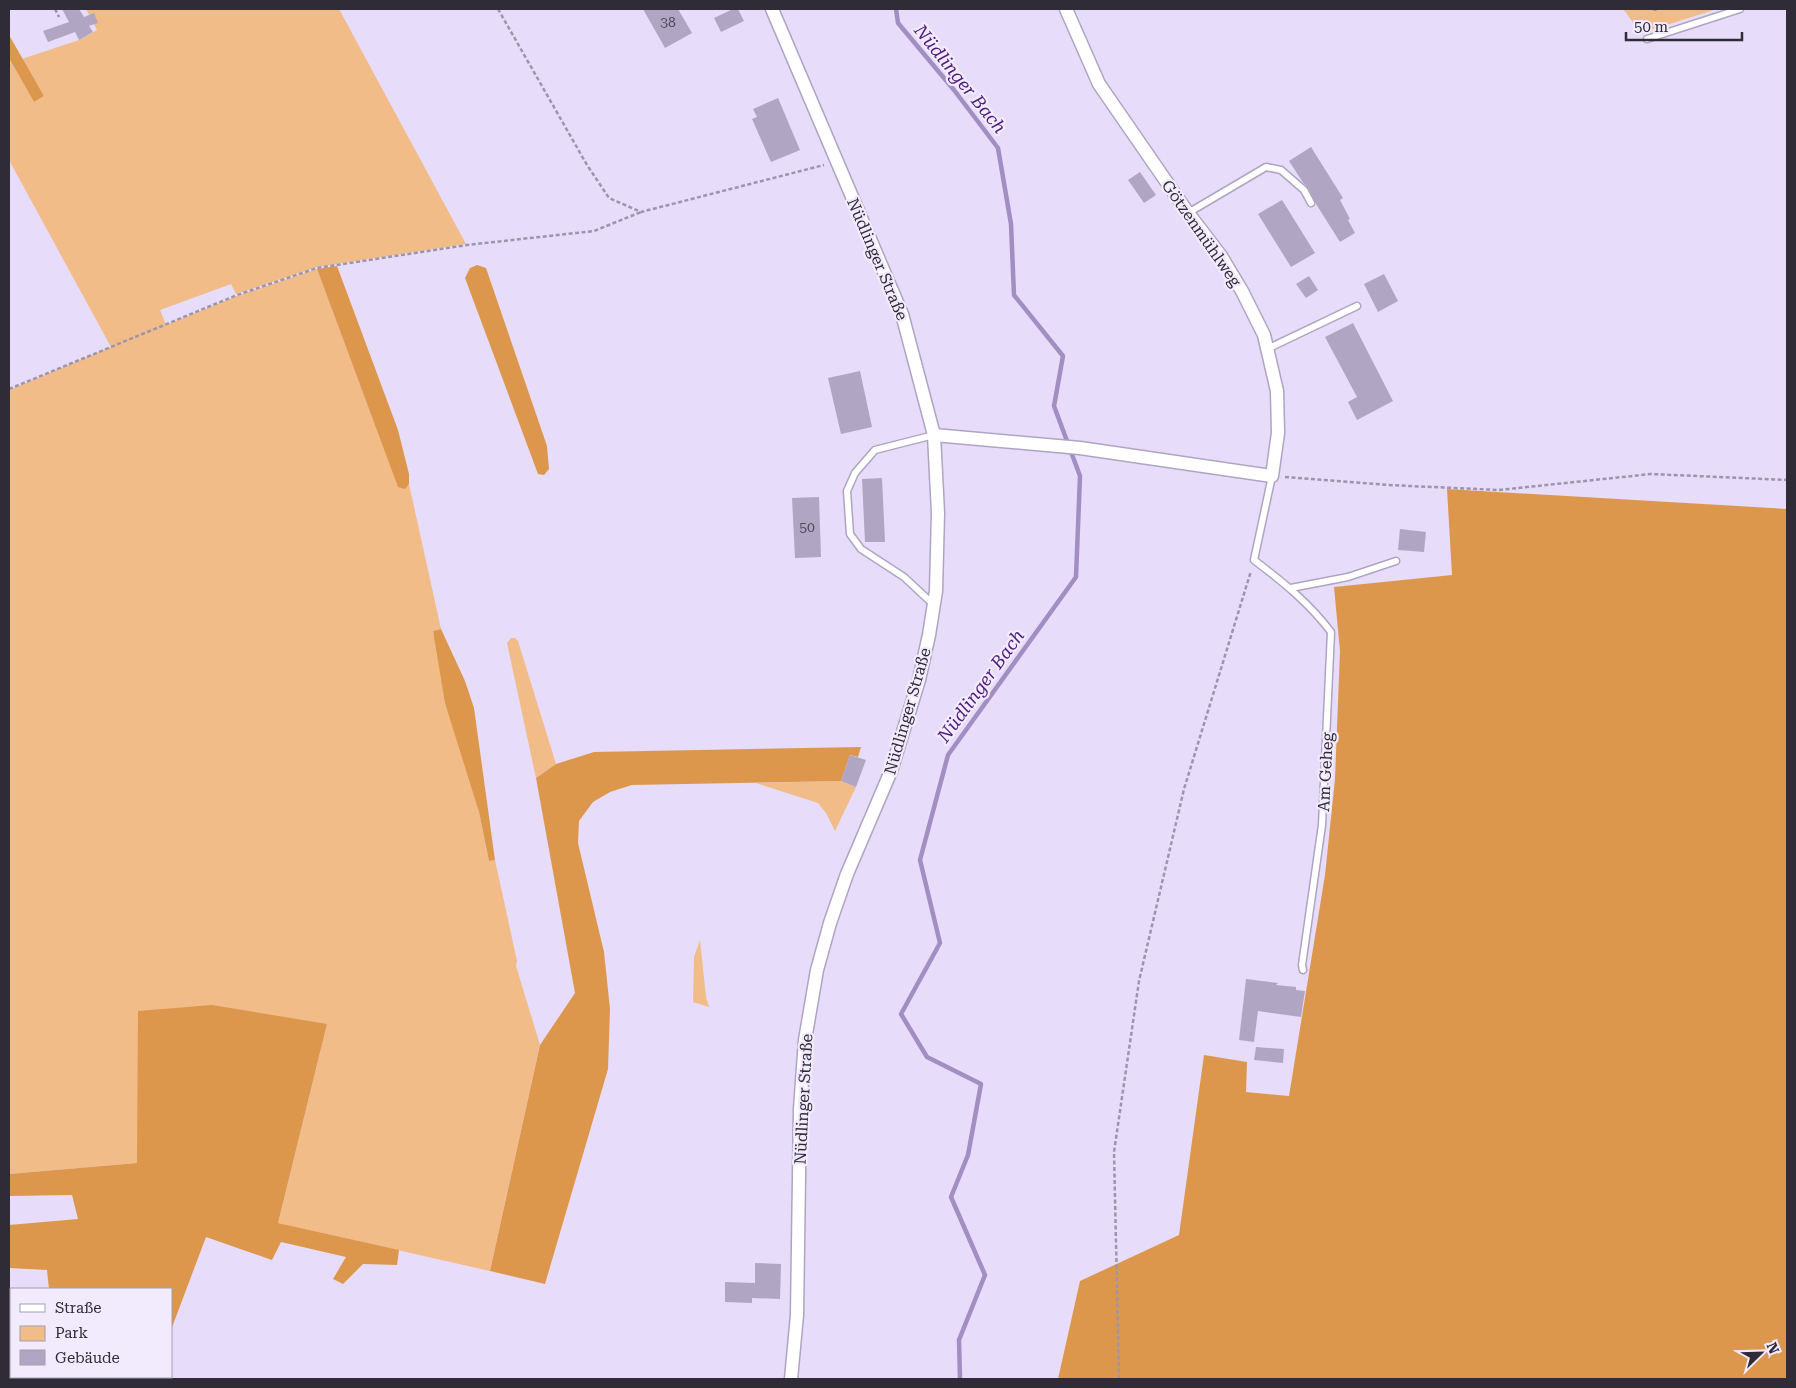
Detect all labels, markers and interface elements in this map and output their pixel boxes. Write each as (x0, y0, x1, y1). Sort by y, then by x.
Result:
scale bar (1626, 10, 1742, 42)
house number: 38 (660, 14, 676, 30)
text: 50 m (1634, 18, 1669, 36)
water label: Nüdlinger Bach (909, 19, 1011, 137)
street label: Götzenmühlweg (1158, 176, 1246, 291)
street label: Nüdlinger Straße (843, 195, 912, 323)
house number: 50 (799, 519, 815, 535)
water label: Nüdlinger Bach (932, 625, 1028, 747)
street label: Nüdlinger Straße (880, 645, 935, 777)
street label: Am Geheg (1314, 731, 1337, 812)
street label: Nüdlinger Straße (791, 1033, 816, 1165)
legend (10, 1288, 172, 1378)
text: Straße (55, 1299, 102, 1317)
text: Park (55, 1324, 89, 1342)
north arrow (1736, 1328, 1786, 1378)
text: N (1763, 1340, 1783, 1356)
text: Gebäude (55, 1349, 120, 1367)

